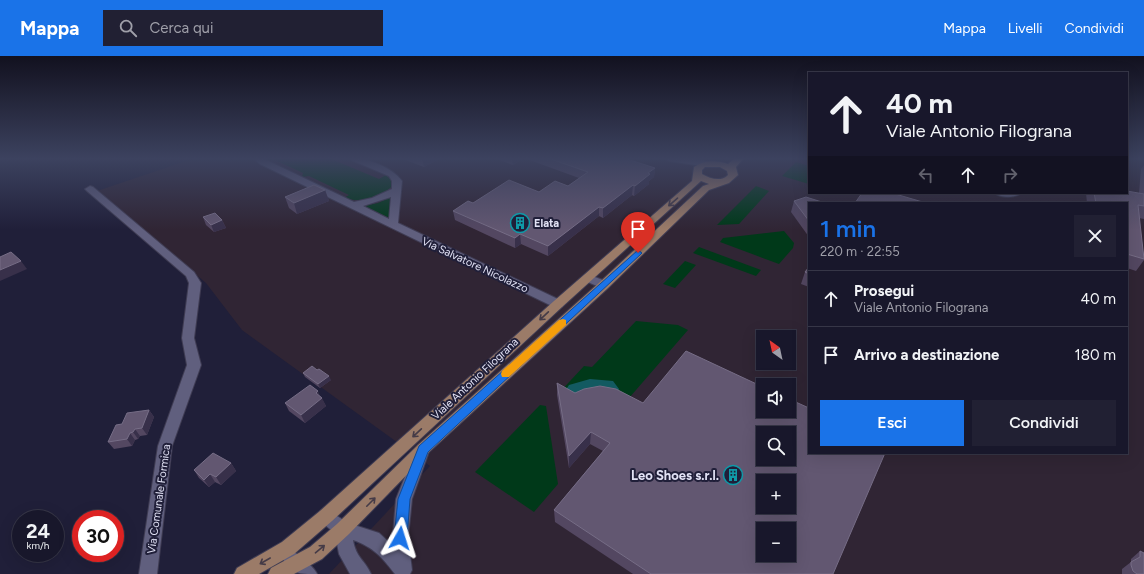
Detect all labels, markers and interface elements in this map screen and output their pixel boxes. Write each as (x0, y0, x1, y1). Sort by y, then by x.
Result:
search box (103, 10, 383, 46)
text: Mappa (20, 17, 79, 40)
icon: search (117, 17, 139, 39)
text: Cerca qui (149, 19, 213, 37)
text: Mappa (943, 20, 986, 37)
text: Livelli (1008, 20, 1043, 37)
text: Condividi (1065, 20, 1124, 37)
text: 40 m (886, 86, 953, 120)
icon: ahead (820, 88, 872, 140)
text: Viale Antonio Filograna (886, 120, 1072, 142)
icon: left (915, 164, 937, 186)
icon: ahead (957, 164, 979, 186)
icon: right (999, 164, 1021, 186)
one-way arrow (667, 198, 678, 207)
building icon: Elata (509, 212, 531, 234)
pin (621, 212, 655, 253)
text: 1 min (820, 214, 876, 243)
button: close (1074, 215, 1116, 257)
place label: Elata (534, 217, 559, 230)
icon: arrive (627, 218, 649, 240)
street label: Via Salvatore Nicolazzo (420, 235, 530, 295)
text: 220 m · 22:55 (820, 244, 900, 259)
text: Prosegui (854, 282, 914, 300)
icon: ahead (820, 288, 842, 310)
text: 40 m (1081, 290, 1116, 308)
text: Viale Antonio Filograna (854, 300, 988, 315)
one-way arrow (539, 312, 549, 321)
north arrow (756, 330, 796, 370)
map controls (756, 330, 796, 562)
street label: Viale Antonio Filograna (429, 335, 521, 423)
icon: arrive (820, 344, 842, 366)
text: Arrivo a destinazione (854, 346, 999, 364)
text: 180 m (1075, 346, 1116, 364)
button: sound (756, 378, 796, 418)
button: Esci (820, 400, 964, 446)
button: Condividi (972, 400, 1116, 446)
button: search (756, 426, 796, 466)
one-way arrow (412, 428, 422, 437)
street label: Via Comunale Formica (145, 443, 173, 555)
building icon: Leo Shoes s.r.l. (722, 464, 744, 486)
place label: Leo Shoes s.r.l. (631, 468, 719, 483)
button: + (756, 474, 796, 514)
one-way arrow (366, 497, 376, 506)
speed limit sign: 30 (72, 510, 124, 562)
position arrow (379, 517, 421, 559)
text: 24 (26, 519, 50, 543)
button: − (756, 522, 796, 562)
text: km/h (27, 539, 49, 552)
one-way arrow (315, 544, 326, 553)
one-way arrow (260, 558, 272, 566)

